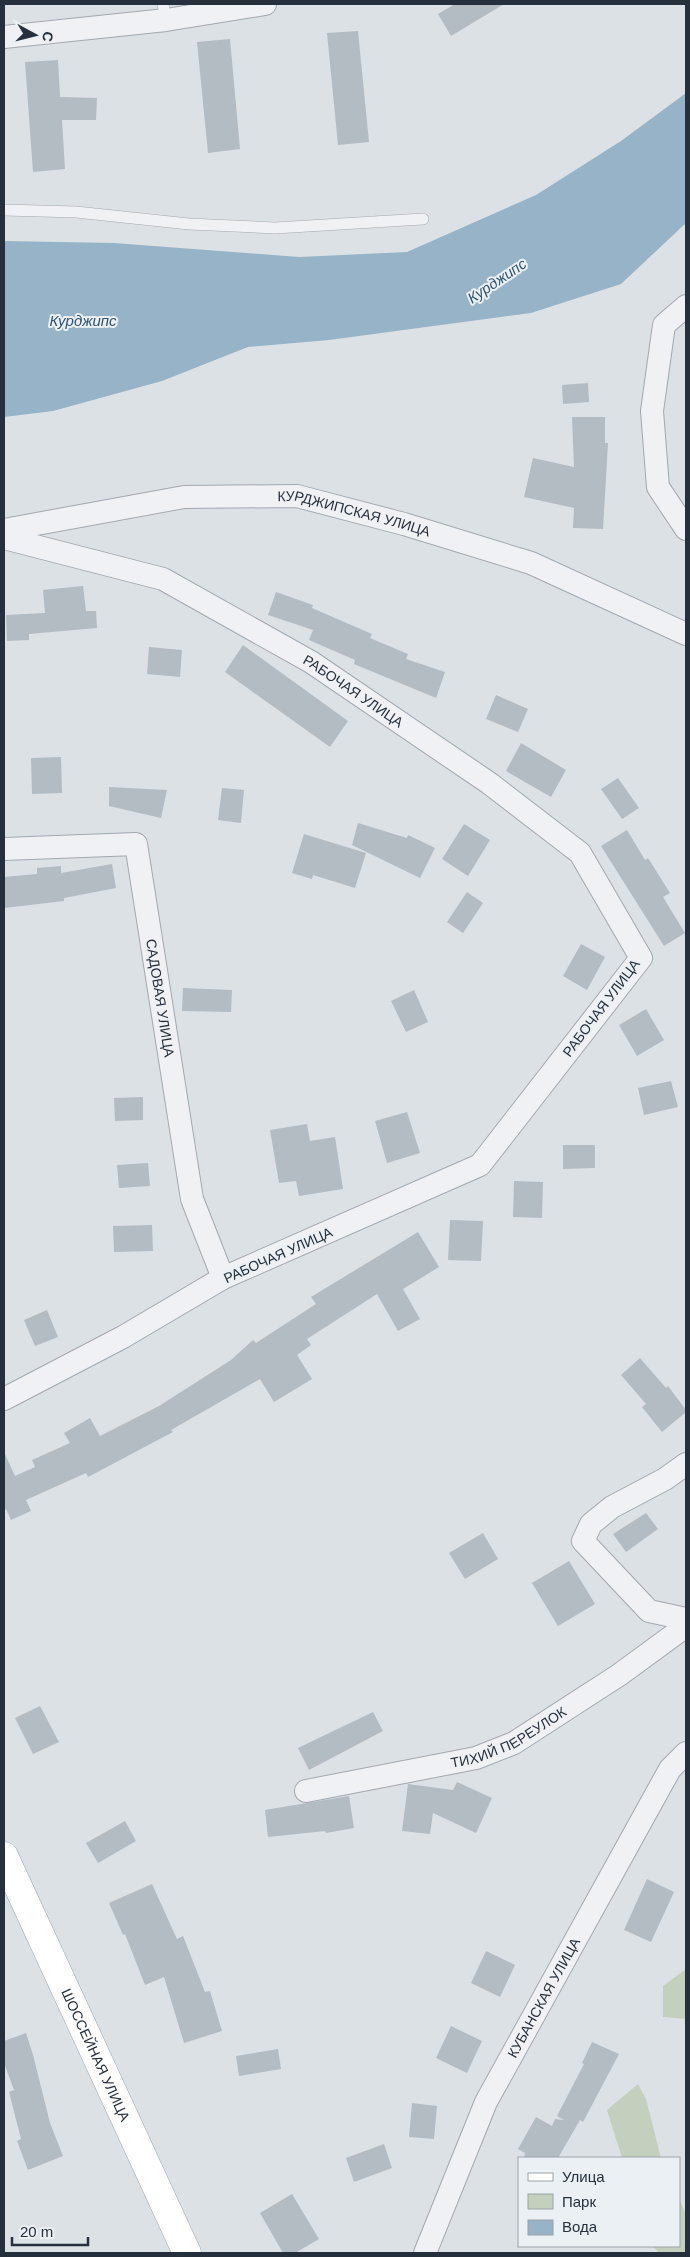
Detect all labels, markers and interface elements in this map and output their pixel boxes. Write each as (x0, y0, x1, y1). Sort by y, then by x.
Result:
north arrow (10, 10, 60, 60)
text: С (39, 31, 56, 43)
water label: Курджипс (464, 254, 530, 306)
water label: Курджипс (49, 312, 117, 329)
street label: КУРДЖИПСКАЯ УЛИЦА (277, 488, 433, 540)
street label: РАБОЧАЯ УЛИЦА (300, 651, 407, 731)
street label: САДОВАЯ УЛИЦА (143, 938, 178, 1059)
street label: РАБОЧАЯ УЛИЦА (559, 956, 643, 1060)
street label: РАБОЧАЯ УЛИЦА (221, 1224, 335, 1286)
street label: ТИХИЙ ПЕРЕУЛОК (449, 1703, 570, 1771)
street label: КУБАНСКАЯ УЛИЦА (504, 1934, 583, 2060)
street label: ШОССЕЙНАЯ УЛИЦА (58, 1986, 133, 2124)
legend (518, 2157, 680, 2247)
text: Улица (562, 2168, 605, 2185)
text: Парк (562, 2193, 596, 2210)
scale bar (12, 2214, 89, 2246)
text: Вода (562, 2218, 598, 2235)
text: 20 m (20, 2223, 53, 2240)

